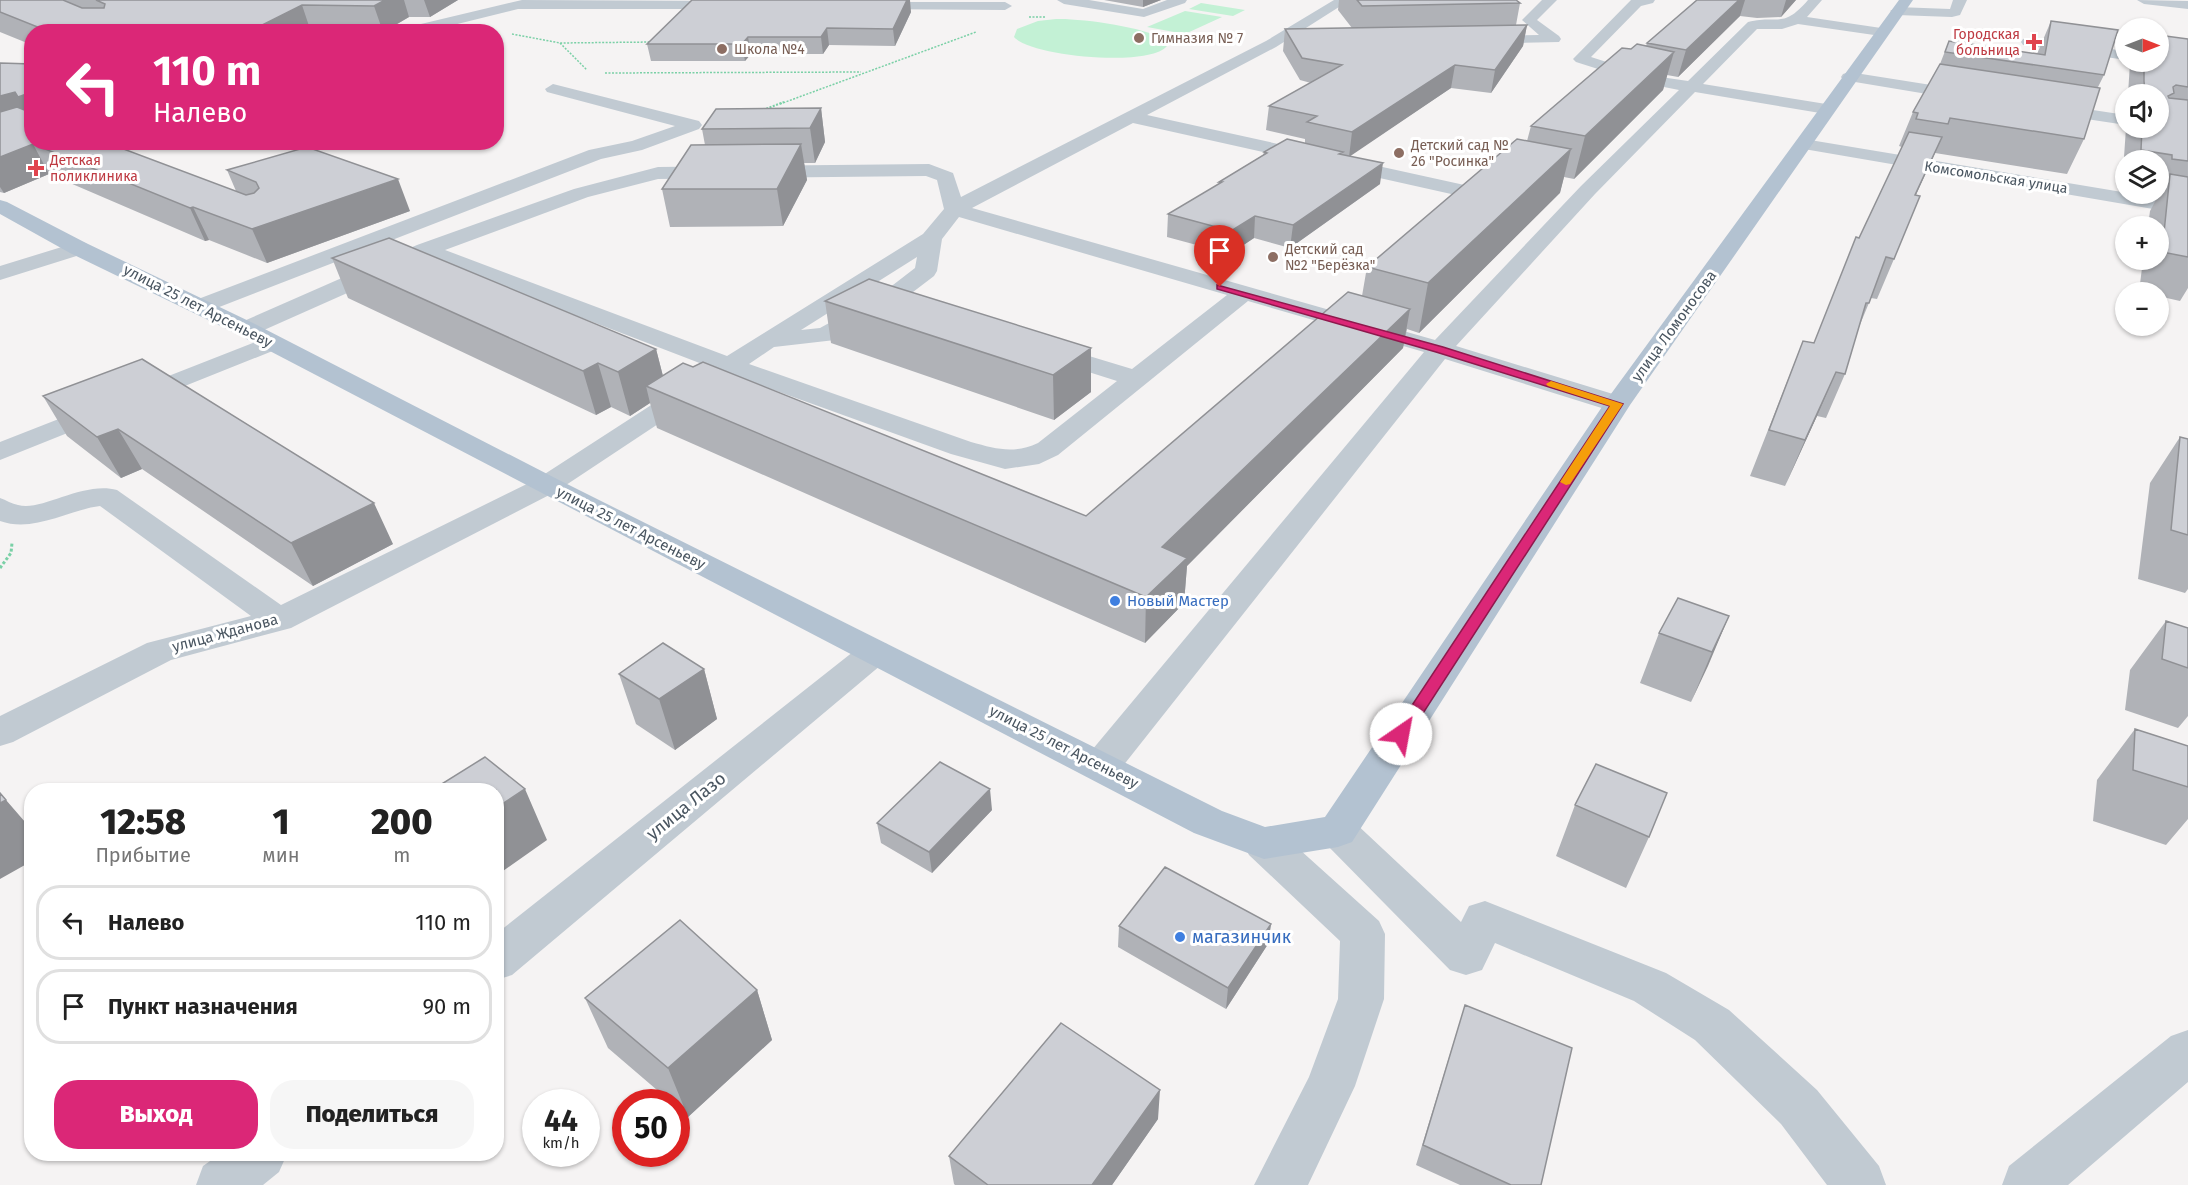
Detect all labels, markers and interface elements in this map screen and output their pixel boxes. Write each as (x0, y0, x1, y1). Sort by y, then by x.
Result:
north arrow (2115, 18, 2169, 72)
map controls (2115, 18, 2169, 336)
place label: Городская больница (1953, 26, 2020, 59)
place label: Гимназия № 7 (1151, 30, 1243, 47)
marker: Гимназия № 7 (1132, 31, 1146, 45)
marker: Городская больница (2025, 33, 2043, 51)
place label: Школа №4 (734, 41, 805, 58)
marker: Школа №4 (715, 42, 729, 56)
text: 110 m (153, 46, 261, 96)
icon: left (54, 48, 132, 126)
button: sound (2115, 84, 2169, 138)
text: Налево (153, 97, 247, 129)
place label: Детский сад № 26 "Росинка" (1410, 137, 1509, 170)
marker: Детский сад № 26 "Росинка" (1392, 146, 1406, 160)
button: layers (2115, 150, 2169, 204)
place label: Детская поликлиника (49, 152, 138, 185)
street label: Комсомольская улица (1923, 158, 2069, 197)
marker: Детская поликлиника (27, 159, 45, 177)
button: + (2115, 216, 2169, 270)
pin (1194, 225, 1245, 287)
icon: arrive (1203, 234, 1236, 267)
place label: Детский сад №2 "Берёзка" (1284, 241, 1375, 274)
marker: Детский сад №2 "Берёзка" (1266, 250, 1280, 264)
street label: улица 25 лет Арсеньеву (120, 261, 276, 352)
street label: улица Ломоносова (1628, 267, 1720, 385)
button: − (2115, 282, 2169, 336)
street label: улица 25 лет Арсеньеву (553, 483, 709, 574)
place label: Новый Мастер (1127, 592, 1229, 610)
marker: Новый Мастер (1108, 594, 1122, 608)
street label: улица Жданова (170, 610, 280, 656)
street label: улица 25 лет Арсеньеву (986, 702, 1142, 793)
position arrow (1369, 702, 1433, 766)
street label: улица Лазо (642, 767, 730, 845)
text: 12:58 (100, 800, 186, 844)
text: 1 (272, 800, 289, 844)
text: 200 (371, 800, 433, 844)
text: Прибытие (95, 843, 191, 867)
text: мин (262, 843, 300, 867)
text: m (393, 843, 410, 867)
icon: left (57, 906, 90, 939)
text: Налево (108, 909, 184, 936)
text: 110 m (415, 909, 471, 936)
place label: магазинчик (1192, 926, 1292, 948)
marker: магазинчик (1173, 930, 1187, 944)
icon: arrive (57, 990, 90, 1023)
text: Пункт назначения (108, 993, 298, 1020)
text: 90 m (422, 993, 471, 1020)
button: Выход (54, 1080, 258, 1149)
button: Поделиться (270, 1080, 474, 1149)
speed limit sign: 50 (612, 1089, 690, 1167)
text: 44 (544, 1103, 578, 1139)
text: km/h (542, 1134, 580, 1152)

